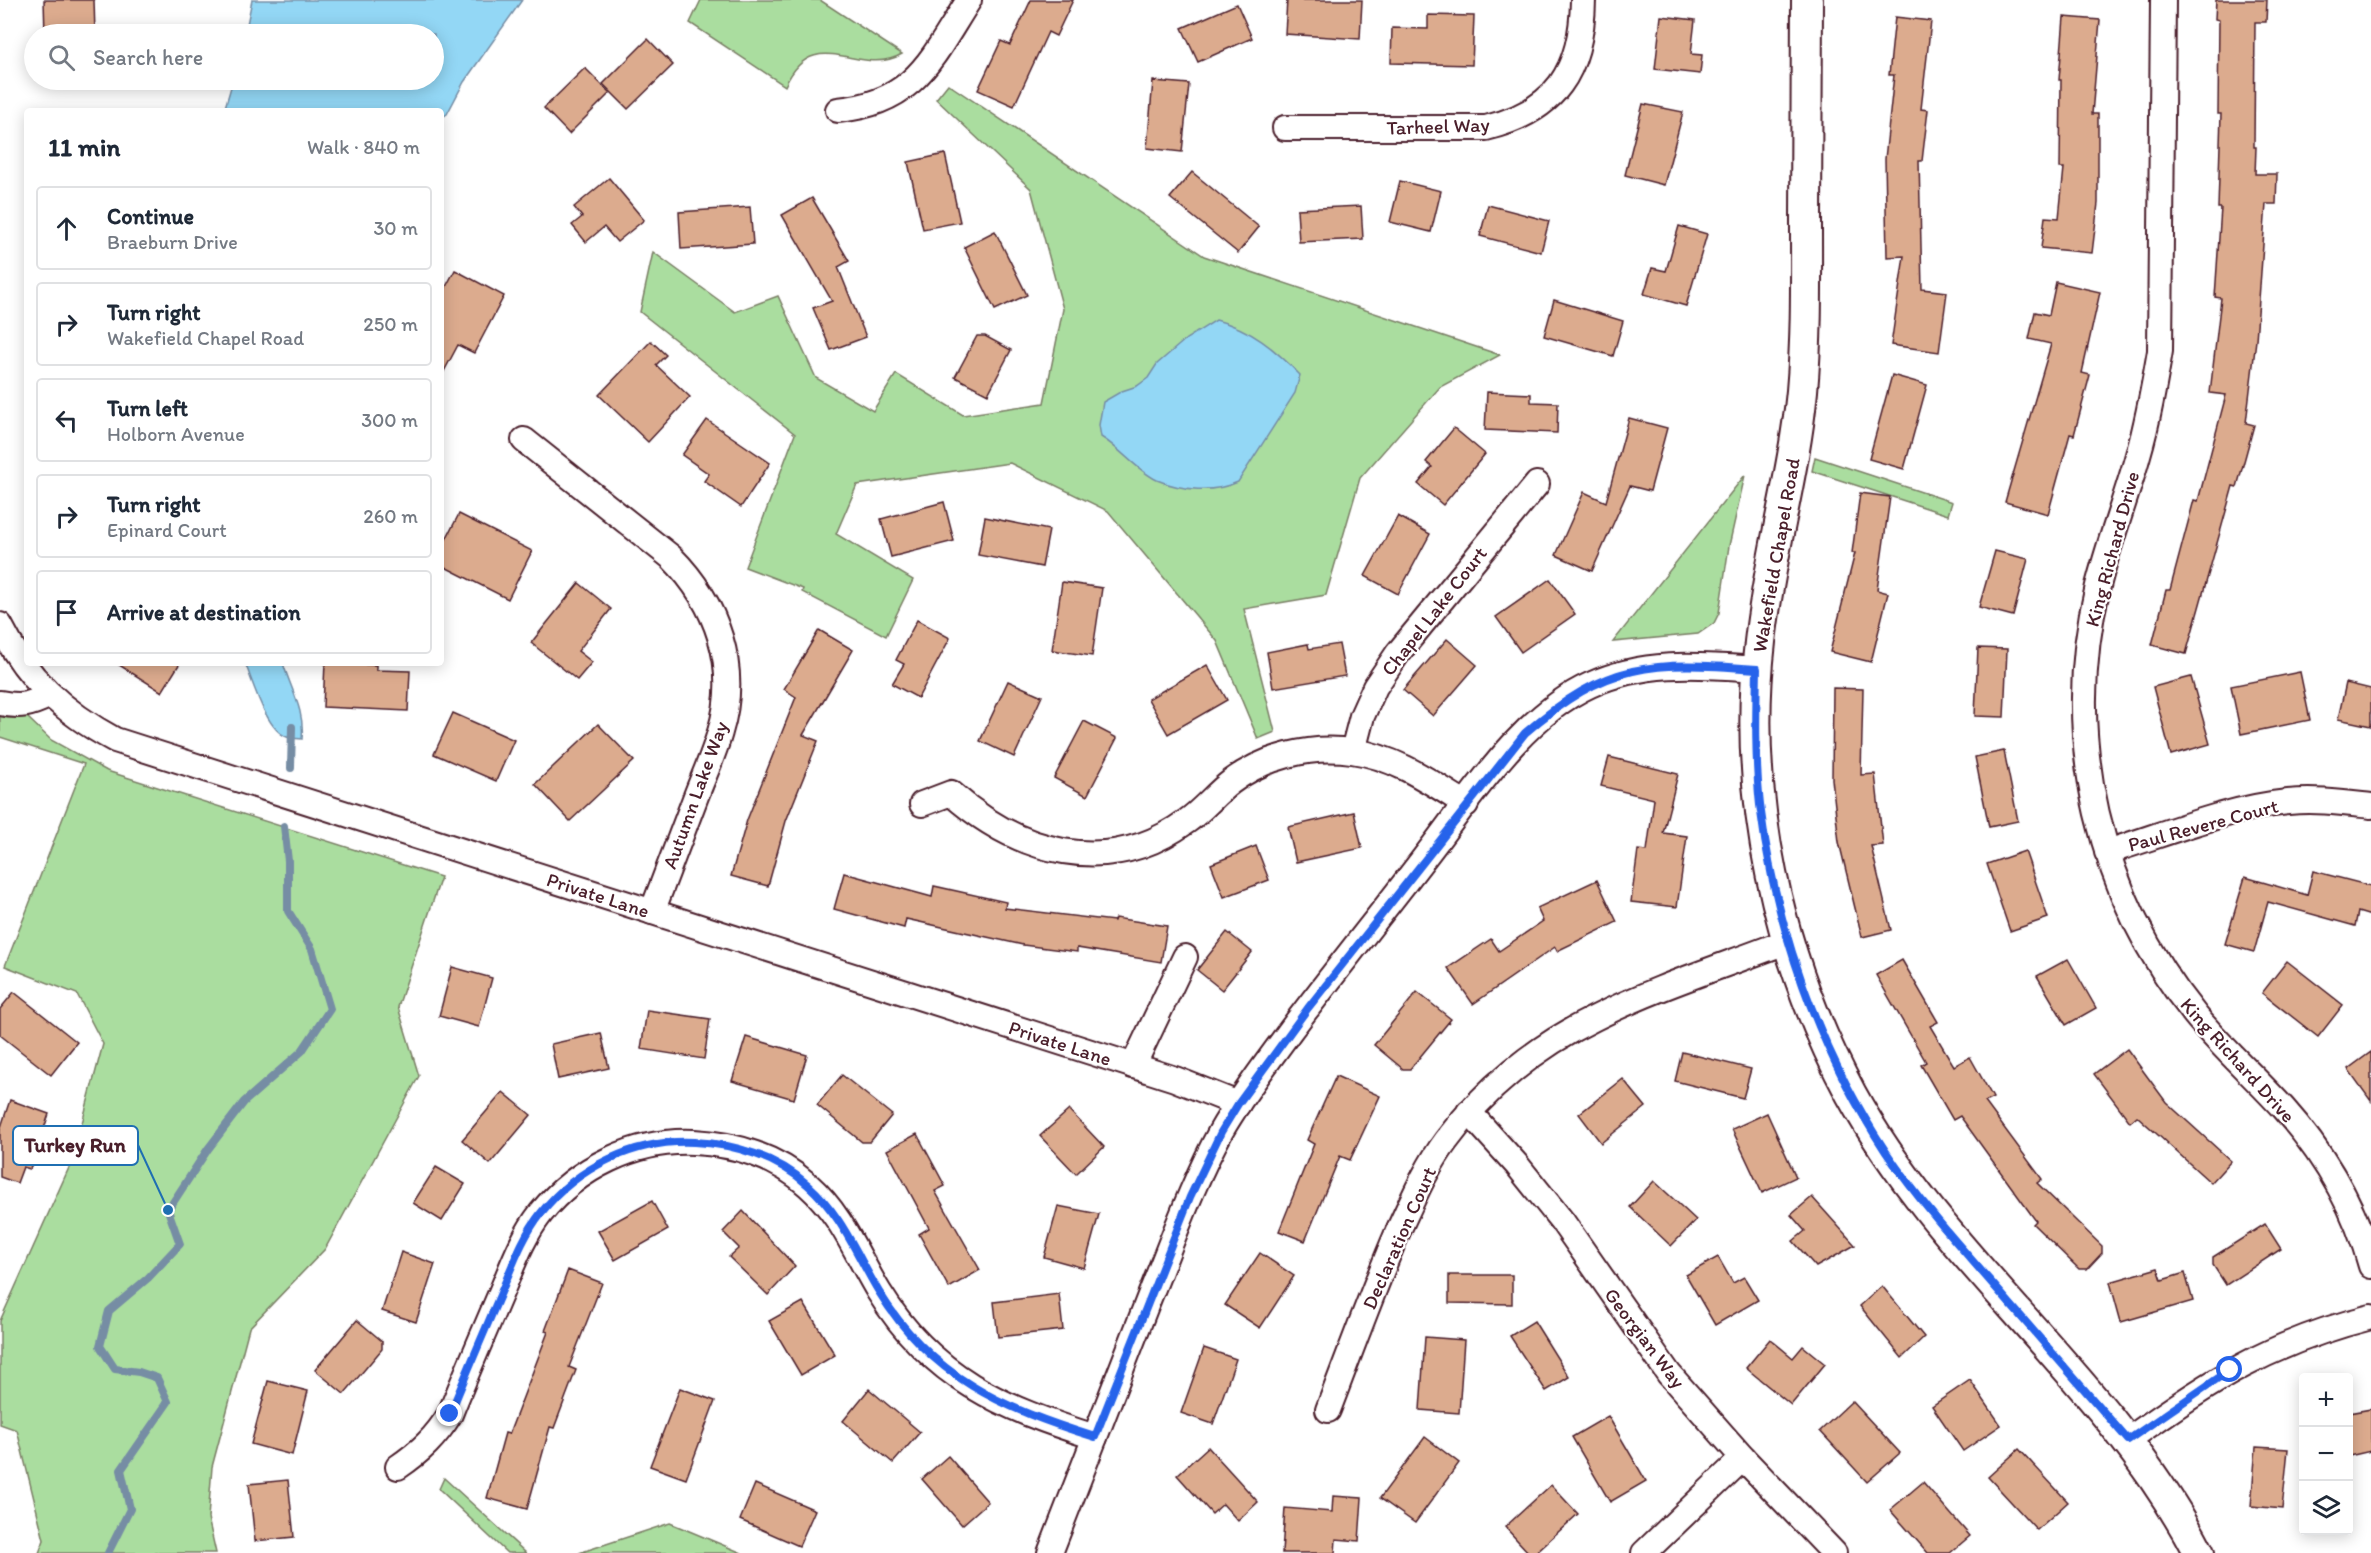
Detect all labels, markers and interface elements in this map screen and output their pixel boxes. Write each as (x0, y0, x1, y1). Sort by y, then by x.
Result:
search box (24, 24, 444, 90)
icon: search (45, 41, 78, 74)
text: Search here (93, 44, 203, 71)
street label: Tarheel Way (1386, 112, 1491, 140)
text: 11 min (48, 131, 120, 163)
text: Walk · 840 m (307, 135, 420, 159)
text: Continue (107, 203, 194, 230)
icon: ahead (50, 212, 83, 245)
text: 30 m (373, 216, 418, 240)
text: Braeburn Drive (107, 230, 238, 254)
text: Turn right (107, 299, 201, 326)
icon: right (50, 308, 83, 341)
text: 250 m (363, 312, 418, 336)
text: Wakefield Chapel Road (107, 326, 304, 350)
text: Turn left (107, 395, 188, 422)
icon: left (50, 404, 83, 437)
text: 300 m (361, 408, 418, 432)
text: Holborn Avenue (107, 422, 245, 446)
street label: Wakefield Chapel Road (1747, 456, 1805, 654)
street label: King Richard Drive (2080, 469, 2144, 629)
text: Turn right (107, 491, 201, 518)
icon: right (50, 500, 83, 533)
text: 260 m (363, 504, 418, 528)
text: Epinard Court (107, 518, 227, 542)
street label: Chapel Lake Court (1376, 542, 1492, 680)
icon: arrive (50, 596, 83, 629)
text: Arrive at destination (107, 599, 301, 626)
street label: Autumn Lake Way (657, 717, 733, 872)
street label: Paul Revere Court (2125, 793, 2281, 857)
street label: Private Lane (544, 867, 652, 923)
street label: King Richard Drive (2176, 993, 2300, 1127)
street label: Private Lane (1006, 1015, 1114, 1071)
callout: Turkey Run (13, 1126, 138, 1165)
text: Turkey Run (23, 1132, 126, 1158)
street label: Declaration Court (1357, 1163, 1441, 1313)
street label: Georgian Way (1600, 1283, 1691, 1393)
route start (2216, 1356, 2242, 1382)
map controls (2299, 1373, 2353, 1535)
button: + (2299, 1373, 2353, 1427)
route end (436, 1400, 462, 1426)
button: − (2299, 1427, 2353, 1481)
button: layers (2299, 1481, 2353, 1535)

